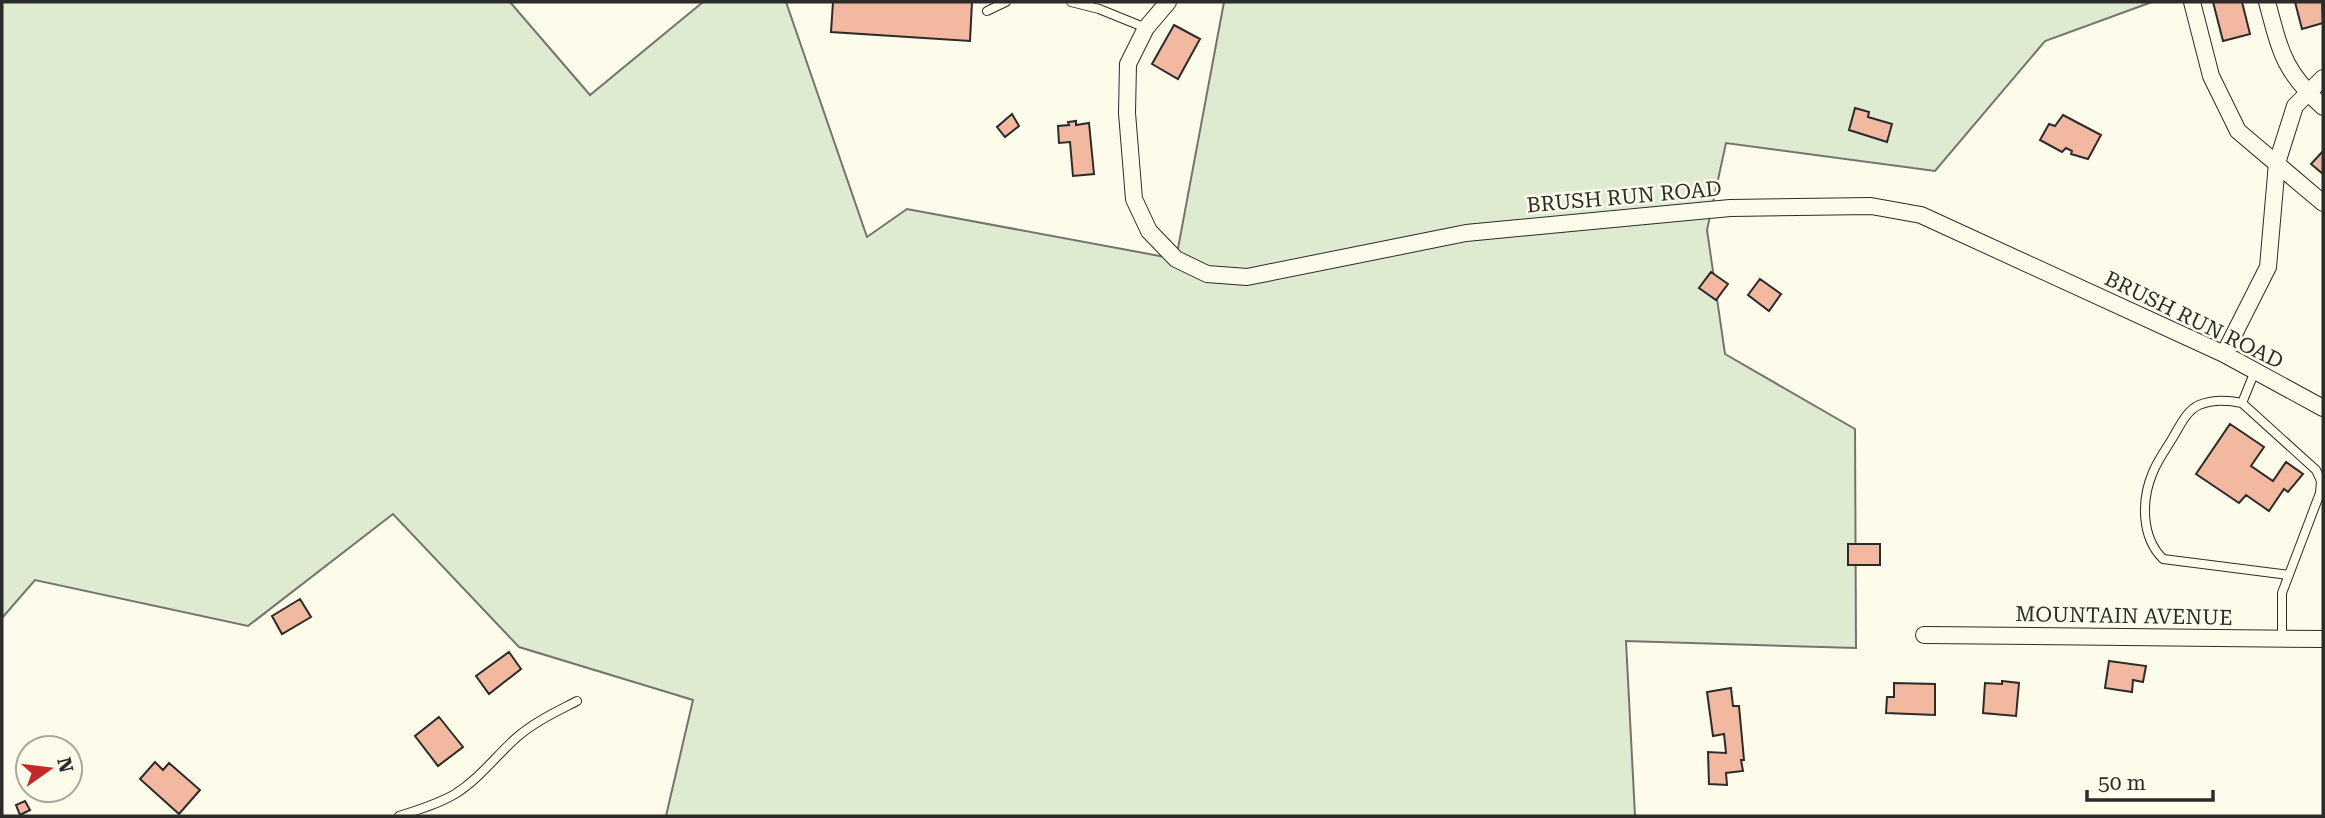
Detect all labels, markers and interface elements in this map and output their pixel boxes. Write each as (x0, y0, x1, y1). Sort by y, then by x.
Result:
street label: BRUSH RUN ROAD (1526, 177, 1722, 217)
street label: BRUSH RUN ROAD (2101, 266, 2287, 374)
street label: MOUNTAIN AVENUE (2015, 602, 2233, 630)
north arrow (14, 734, 84, 804)
text: N (52, 755, 78, 775)
scale bar (2087, 758, 2213, 802)
text: 50 m (2098, 771, 2146, 795)

